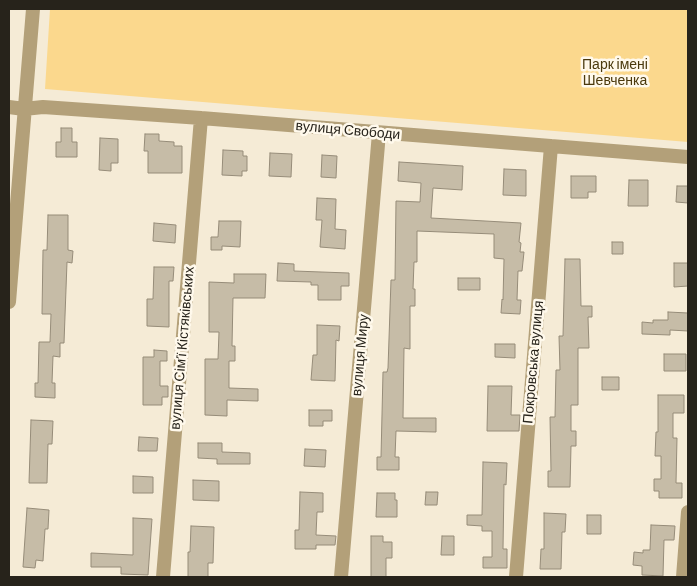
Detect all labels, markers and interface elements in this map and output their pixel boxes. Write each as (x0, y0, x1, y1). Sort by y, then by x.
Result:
park label: Парк імені Шевченка (582, 56, 648, 88)
street label: вулиця Свободи (295, 117, 401, 143)
street label: вулиця Сімʼї Кістяківських (166, 266, 198, 430)
street label: Покровська вулиця (519, 300, 547, 424)
street label: вулиця Миру (348, 313, 372, 397)

